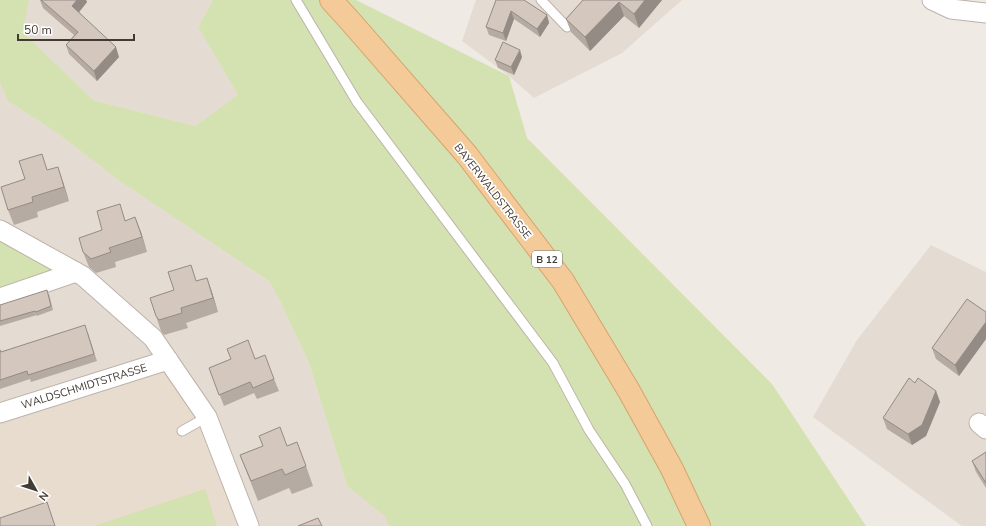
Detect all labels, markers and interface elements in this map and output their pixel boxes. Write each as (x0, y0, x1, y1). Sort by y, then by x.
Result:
scale bar (18, 16, 134, 42)
text: 50 m (24, 22, 52, 38)
street label: BAYERWALDSTRASSE (451, 141, 535, 242)
road number: B 12 (532, 251, 562, 267)
street label: WALDSCHMIDTSTRASSE (19, 360, 149, 413)
north arrow (16, 470, 56, 510)
text: N (35, 488, 52, 504)

